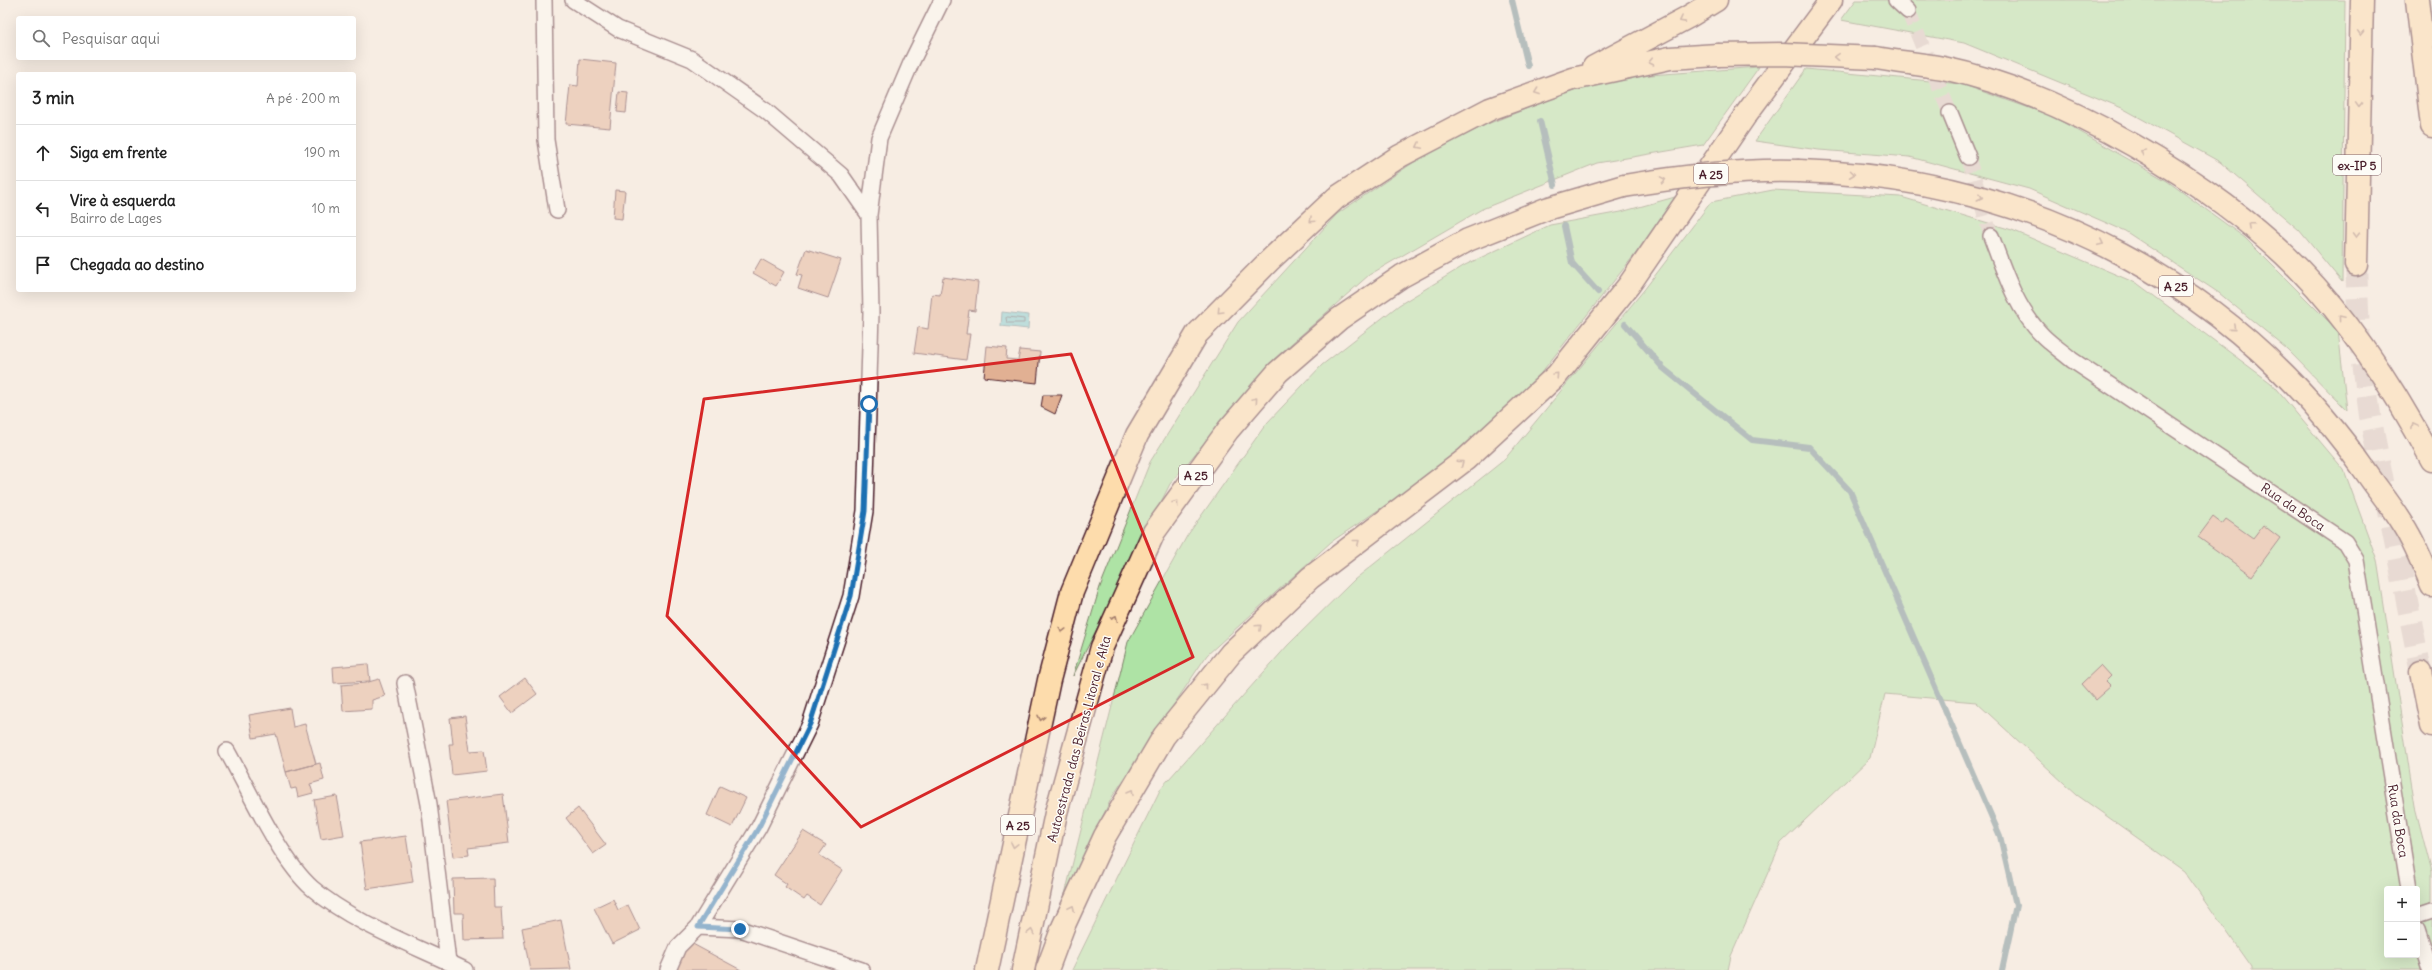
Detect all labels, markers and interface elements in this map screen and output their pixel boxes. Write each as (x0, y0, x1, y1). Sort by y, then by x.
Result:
search box (16, 16, 356, 60)
one-way arrow (1679, 16, 1686, 23)
icon: search (30, 27, 52, 49)
text: Pesquisar aqui (62, 29, 160, 48)
one-way arrow (2356, 30, 2365, 36)
one-way arrow (1834, 52, 1840, 61)
one-way arrow (1648, 58, 1654, 66)
text: 3 min (32, 87, 74, 109)
one-way arrow (1533, 88, 1540, 96)
text: A pé · 200 m (266, 90, 340, 107)
one-way arrow (2354, 102, 2363, 108)
one-way arrow (1415, 141, 1423, 149)
icon: ahead (32, 142, 54, 164)
text: Siga em frente (70, 143, 167, 162)
text: 190 m (304, 144, 340, 161)
one-way arrow (2140, 149, 2147, 156)
road number: ex-IP 5 (2333, 155, 2381, 175)
road number: A 25 (1694, 164, 1728, 184)
one-way arrow (1849, 169, 1855, 178)
one-way arrow (1660, 176, 1666, 185)
text: Vire à esquerda (70, 191, 176, 210)
one-way arrow (1976, 192, 1983, 200)
icon: left (32, 198, 54, 220)
text: 10 m (312, 200, 340, 217)
text: Bairro de Lages (70, 210, 162, 227)
one-way arrow (1309, 215, 1317, 223)
one-way arrow (2248, 223, 2255, 230)
one-way arrow (2352, 232, 2360, 238)
one-way arrow (2096, 238, 2104, 246)
icon: arrive (32, 254, 54, 276)
text: Chegada ao destino (70, 255, 204, 274)
road number: A 25 (2159, 276, 2193, 296)
one-way arrow (1217, 306, 1225, 314)
one-way arrow (2339, 315, 2346, 323)
one-way arrow (2228, 323, 2236, 331)
one-way arrow (1552, 372, 1559, 380)
route start (860, 395, 878, 413)
one-way arrow (1250, 397, 1257, 405)
one-way arrow (2411, 423, 2418, 430)
one-way arrow (1456, 461, 1463, 468)
road number: A 25 (1179, 465, 1213, 485)
street label: Rua da Boca (2258, 479, 2328, 535)
one-way arrow (1171, 500, 1178, 507)
one-way arrow (1353, 539, 1360, 546)
one-way arrow (1110, 614, 1118, 622)
one-way arrow (1254, 624, 1262, 631)
one-way arrow (1058, 626, 1067, 633)
street label: Autoestrada das Beiras Litoral e Alta (1043, 634, 1115, 844)
one-way arrow (1200, 683, 1207, 690)
one-way arrow (1037, 715, 1046, 721)
street label: Rua da Boca (2384, 783, 2412, 859)
one-way arrow (1126, 789, 1133, 796)
road number: A 25 (1001, 815, 1035, 835)
one-way arrow (1010, 842, 1019, 848)
map controls (2384, 886, 2420, 958)
button: + (2384, 886, 2420, 922)
one-way arrow (1067, 905, 1075, 912)
route end (731, 920, 749, 938)
button: − (2384, 922, 2420, 958)
one-way arrow (1027, 929, 1035, 935)

